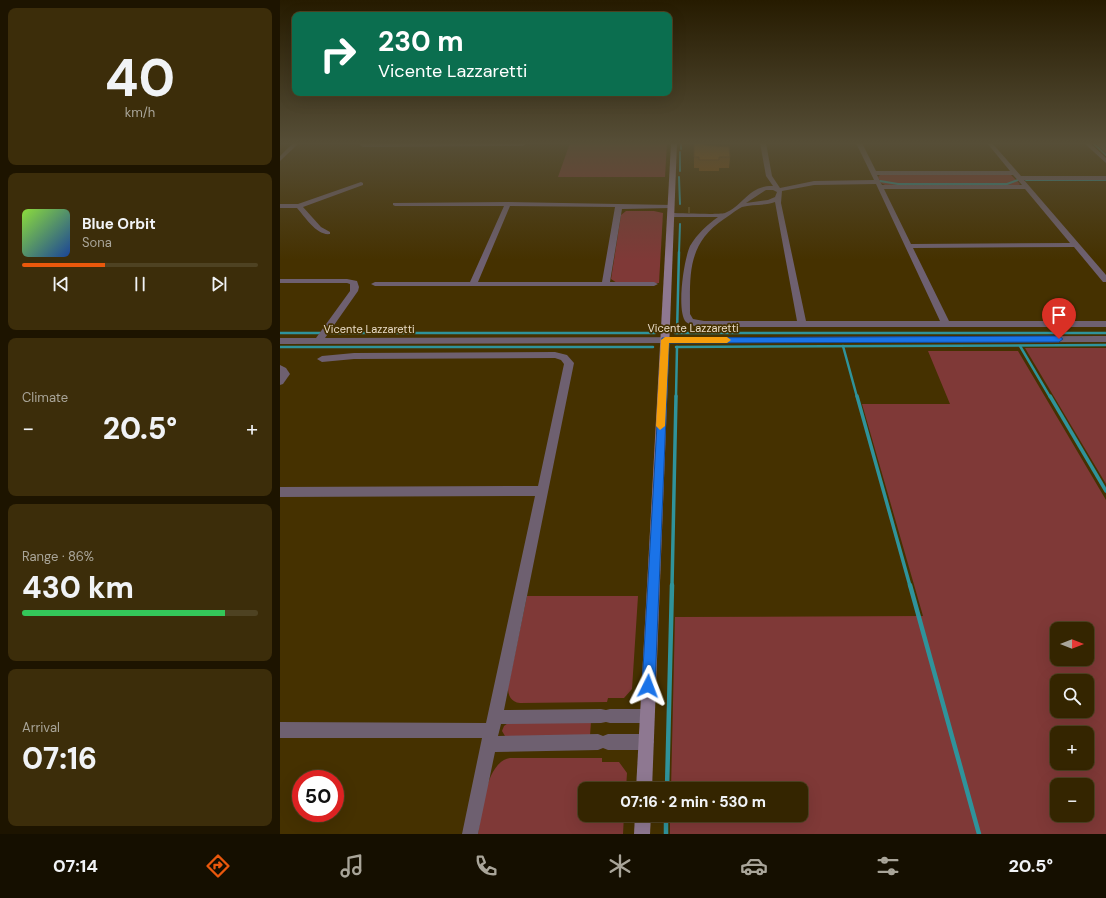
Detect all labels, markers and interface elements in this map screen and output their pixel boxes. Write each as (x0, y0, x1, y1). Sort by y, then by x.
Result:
text: 230 m (378, 23, 464, 60)
icon: right (312, 28, 364, 80)
text: 40 (105, 44, 175, 112)
text: Vicente Lazzaretti (378, 59, 527, 83)
text: km/h (125, 104, 155, 121)
text: Blue Orbit (82, 214, 156, 234)
text: Sona (82, 234, 112, 251)
icon: previous (50, 273, 72, 295)
icon: pause (129, 273, 151, 295)
icon: next (208, 273, 230, 295)
pin (1042, 298, 1076, 339)
icon: arrive (1048, 304, 1070, 326)
street label: Vicente Lazzaretti (647, 321, 739, 335)
street label: Vicente Lazzaretti (323, 322, 415, 336)
text: Climate (22, 389, 68, 406)
text: 20.5° (103, 409, 177, 448)
text: − (22, 414, 34, 443)
text: + (246, 414, 258, 443)
text: Range · 86% (22, 548, 94, 565)
text: 430 km (22, 568, 134, 607)
north arrow (1050, 622, 1094, 666)
map controls (1050, 622, 1094, 822)
position arrow (627, 665, 669, 707)
button: search (1050, 674, 1094, 718)
text: Arrival (22, 719, 60, 736)
button: + (1050, 726, 1094, 770)
text: 07:16 (22, 739, 97, 778)
speed limit sign: 50 (292, 770, 344, 822)
button: − (1050, 778, 1094, 822)
text: 07:16 · 2 min · 530 m (620, 792, 766, 812)
icon: directions (204, 852, 232, 880)
icon: music (338, 852, 366, 880)
icon: phone (472, 852, 500, 880)
icon: climate (606, 852, 634, 880)
icon: car (740, 852, 768, 880)
icon: filters (874, 852, 902, 880)
text: 07:14 (53, 854, 98, 878)
text: 20.5° (1008, 854, 1053, 878)

